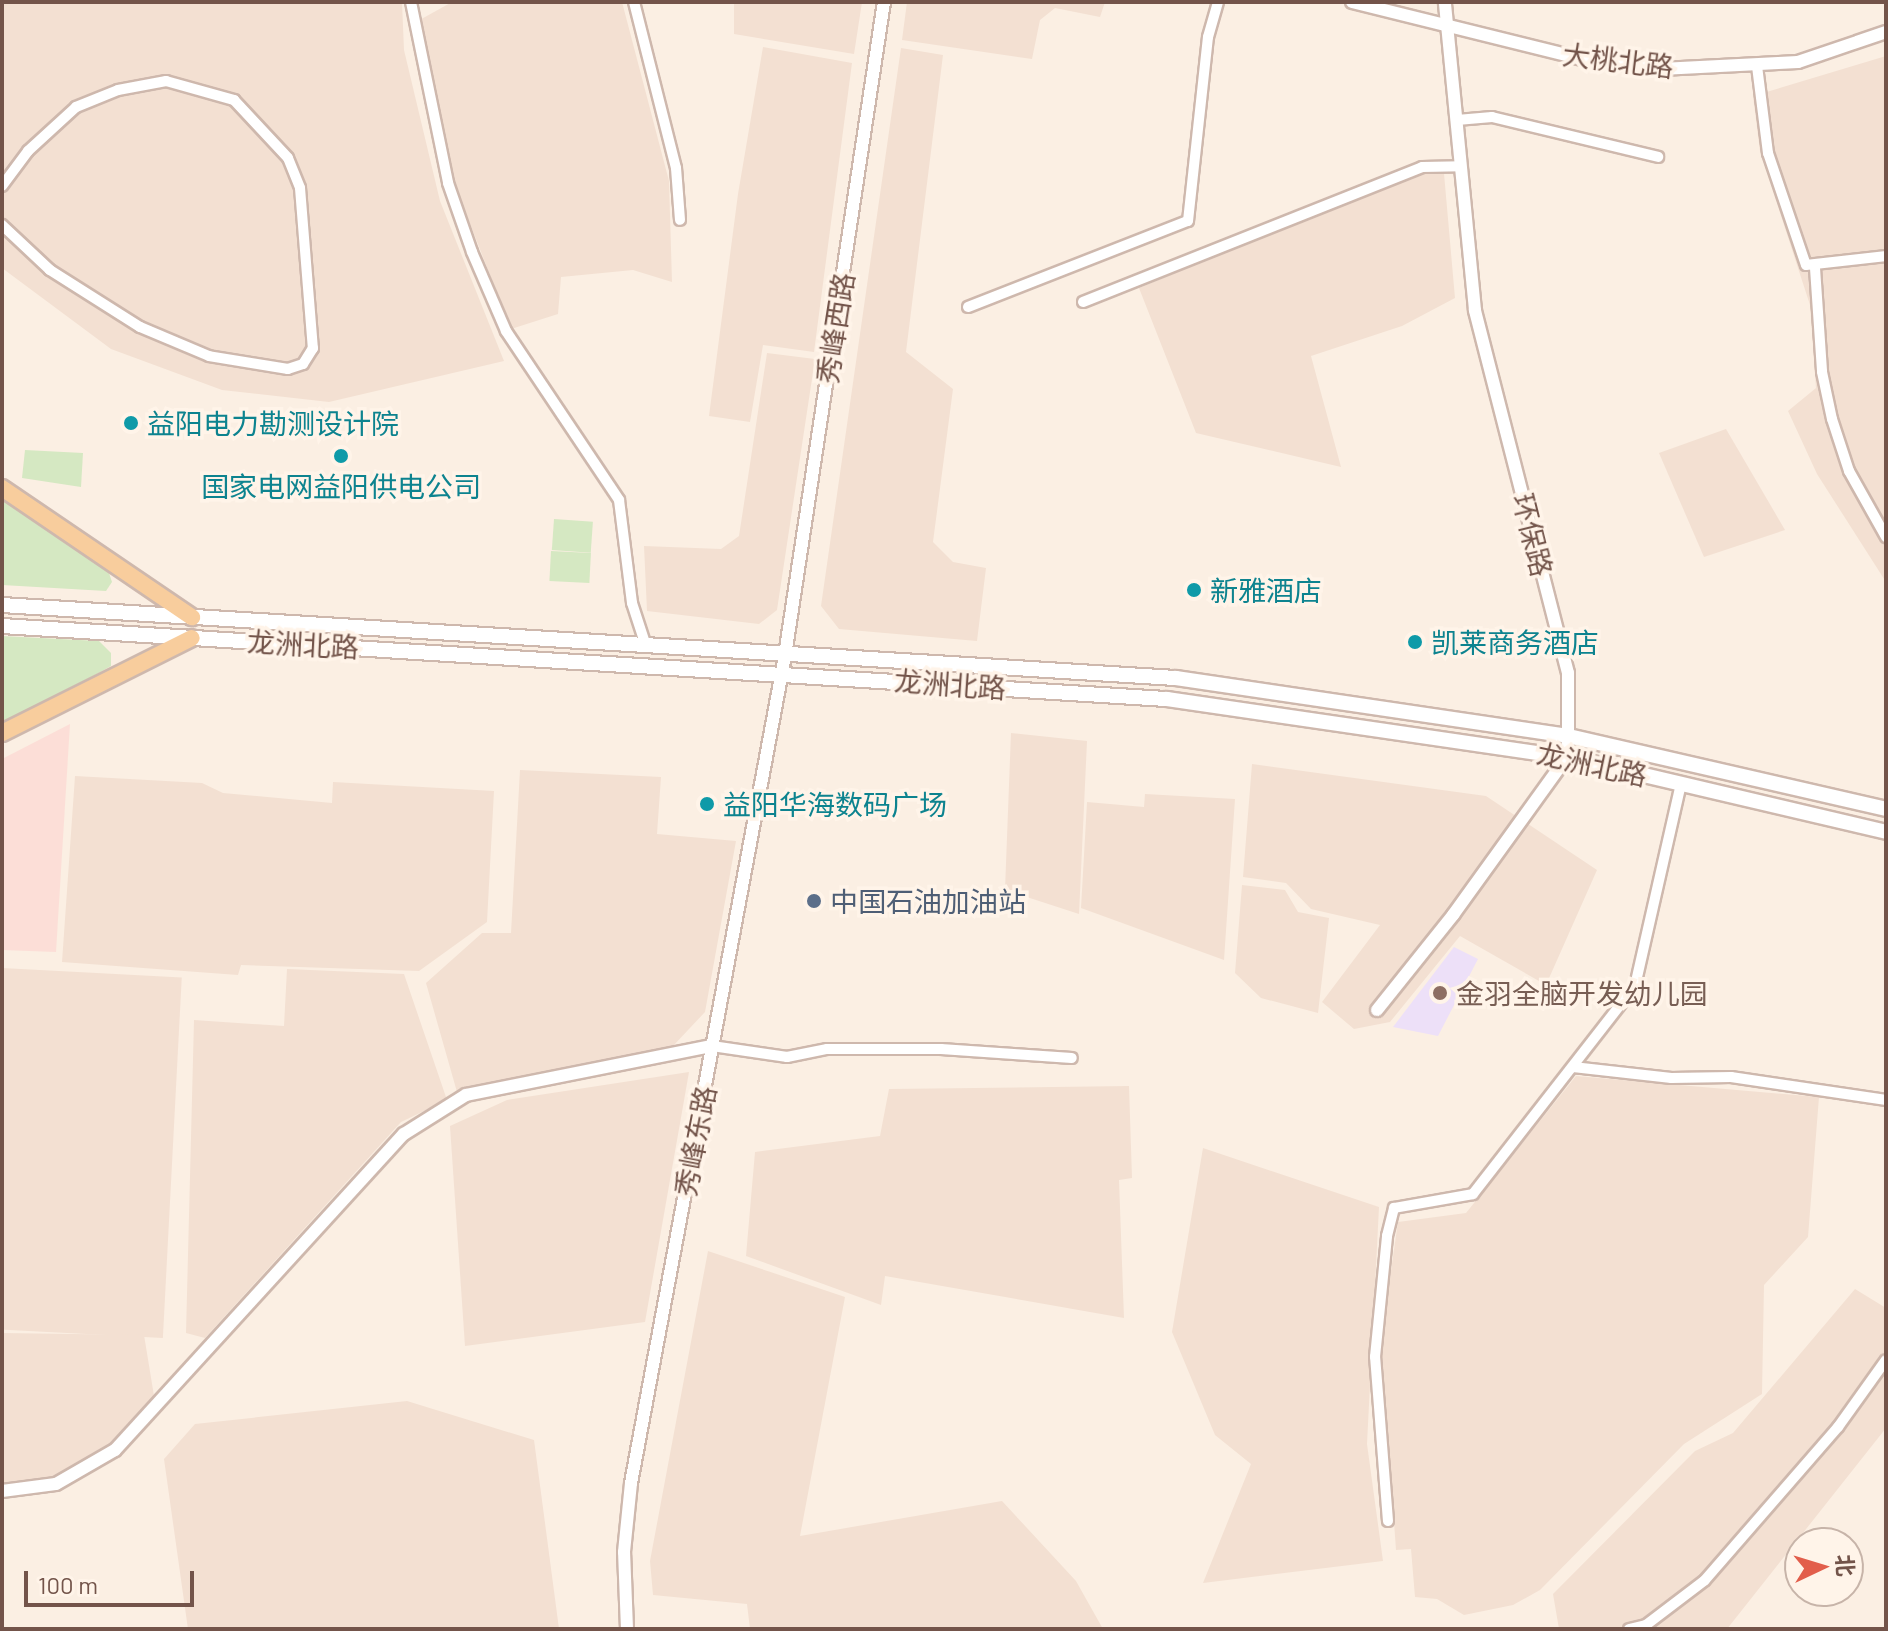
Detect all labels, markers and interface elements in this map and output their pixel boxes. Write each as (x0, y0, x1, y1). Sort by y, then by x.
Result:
street label: 大桃北路 (1560, 37, 1676, 83)
street label: 秀峰西路 (810, 270, 860, 386)
place label: 益阳电力勘测设计院 (147, 406, 399, 440)
marker: 益阳电力勘测设计院 (122, 414, 140, 432)
marker: 国家电网益阳供电公司 (332, 447, 350, 465)
place label: 国家电网益阳供电公司 (201, 469, 481, 503)
street label: 环保路 (1507, 490, 1559, 580)
place label: 新雅酒店 (1210, 573, 1322, 607)
marker: 新雅酒店 (1185, 581, 1203, 599)
street label: 龙洲北路 (246, 624, 360, 664)
place label: 凯莱商务酒店 (1431, 625, 1599, 659)
marker: 凯莱商务酒店 (1406, 633, 1424, 651)
street label: 龙洲北路 (893, 663, 1007, 705)
street label: 龙洲北路 (1534, 736, 1650, 792)
place label: 益阳华海数码广场 (723, 787, 947, 821)
marker: 益阳华海数码广场 (698, 795, 716, 813)
place label: 中国石油加油站 (830, 884, 1026, 918)
marker: 中国石油加油站 (805, 892, 823, 910)
place label: 金羽全脑开发幼儿园 (1456, 976, 1708, 1010)
marker: 金羽全脑开发幼儿园 (1431, 984, 1449, 1002)
street label: 秀峰东路 (668, 1083, 722, 1199)
north arrow (1784, 1527, 1864, 1607)
text: 北 (1832, 1554, 1860, 1577)
scale bar (28, 1555, 198, 1605)
text: 100 m (38, 1570, 98, 1599)

